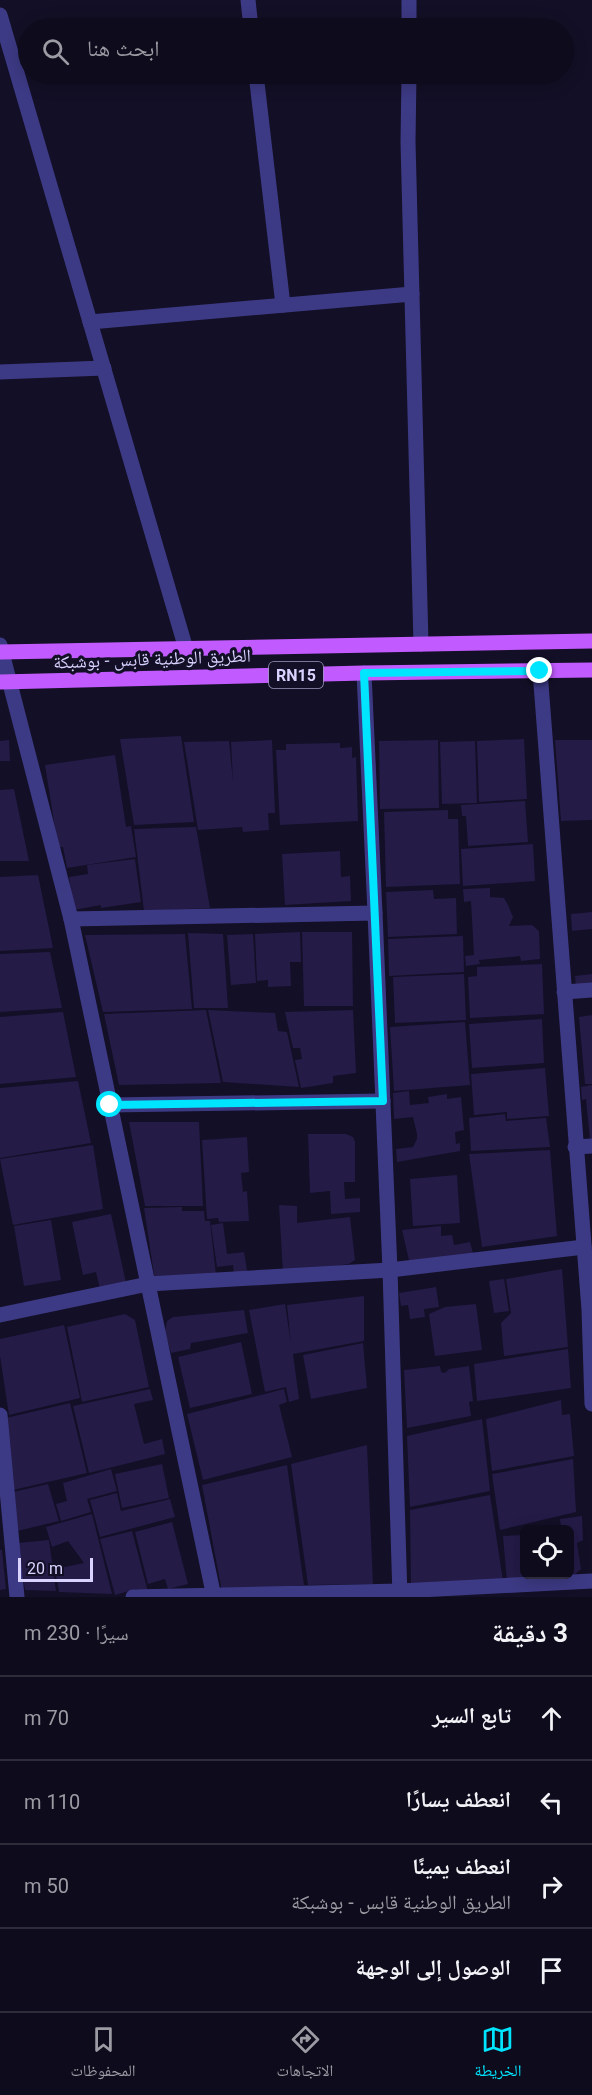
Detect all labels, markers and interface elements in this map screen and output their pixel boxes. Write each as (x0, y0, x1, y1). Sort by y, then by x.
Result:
search box (18, 18, 574, 84)
icon: search (39, 35, 72, 68)
text: ابحث هنا (87, 36, 160, 61)
street label: الطريق الوطنية قابس - بوشبكة (53, 645, 251, 673)
route end (526, 657, 552, 683)
road number: RN15 (269, 662, 323, 688)
route start (96, 1091, 122, 1117)
map controls (520, 1525, 574, 1579)
button: locate (520, 1525, 574, 1579)
scale bar (18, 1555, 93, 1582)
text: 20 m (27, 1559, 63, 1578)
text: 3 دقيقة (492, 1618, 568, 1648)
text: سيرًا · 230 m (24, 1621, 129, 1645)
icon: ahead (535, 1702, 568, 1735)
text: تابع السير (432, 1703, 511, 1728)
text: 70 m (24, 1706, 69, 1730)
icon: left (535, 1786, 568, 1819)
text: انعطف يسارًا (406, 1787, 511, 1812)
text: 110 m (24, 1790, 80, 1814)
text: انعطف يمينًا (412, 1854, 511, 1879)
icon: right (535, 1870, 568, 1903)
text: 50 m (24, 1874, 69, 1898)
text: الطريق الوطنية قابس - بوشبكة (291, 1890, 511, 1914)
icon: arrive (535, 1954, 568, 1987)
text: الوصول إلى الوجهة (355, 1955, 511, 1980)
tab: المحفوظات (71, 2023, 136, 2086)
tab: الاتجاهات (277, 2023, 333, 2086)
tab: الخريطة (474, 2023, 522, 2086)

